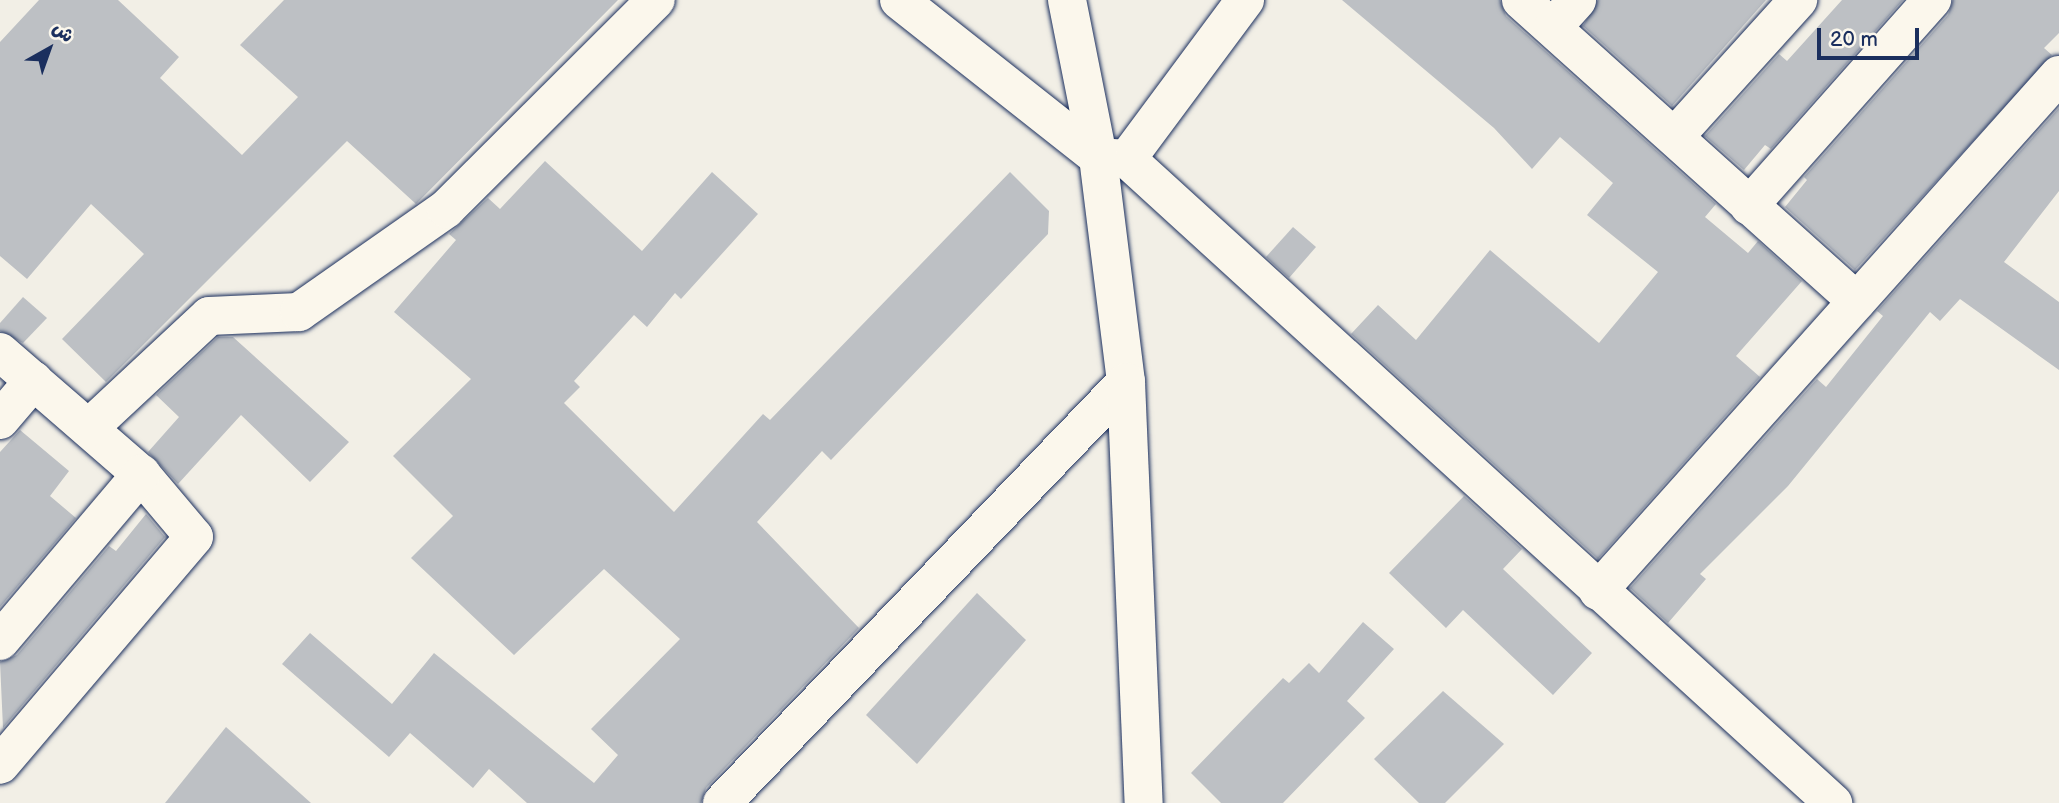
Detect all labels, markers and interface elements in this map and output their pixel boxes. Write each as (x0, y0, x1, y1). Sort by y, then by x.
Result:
north arrow (14, 14, 84, 84)
scale bar (1821, 14, 1923, 58)
text: ش (47, 17, 78, 48)
text: 20 m (1830, 27, 1878, 52)

